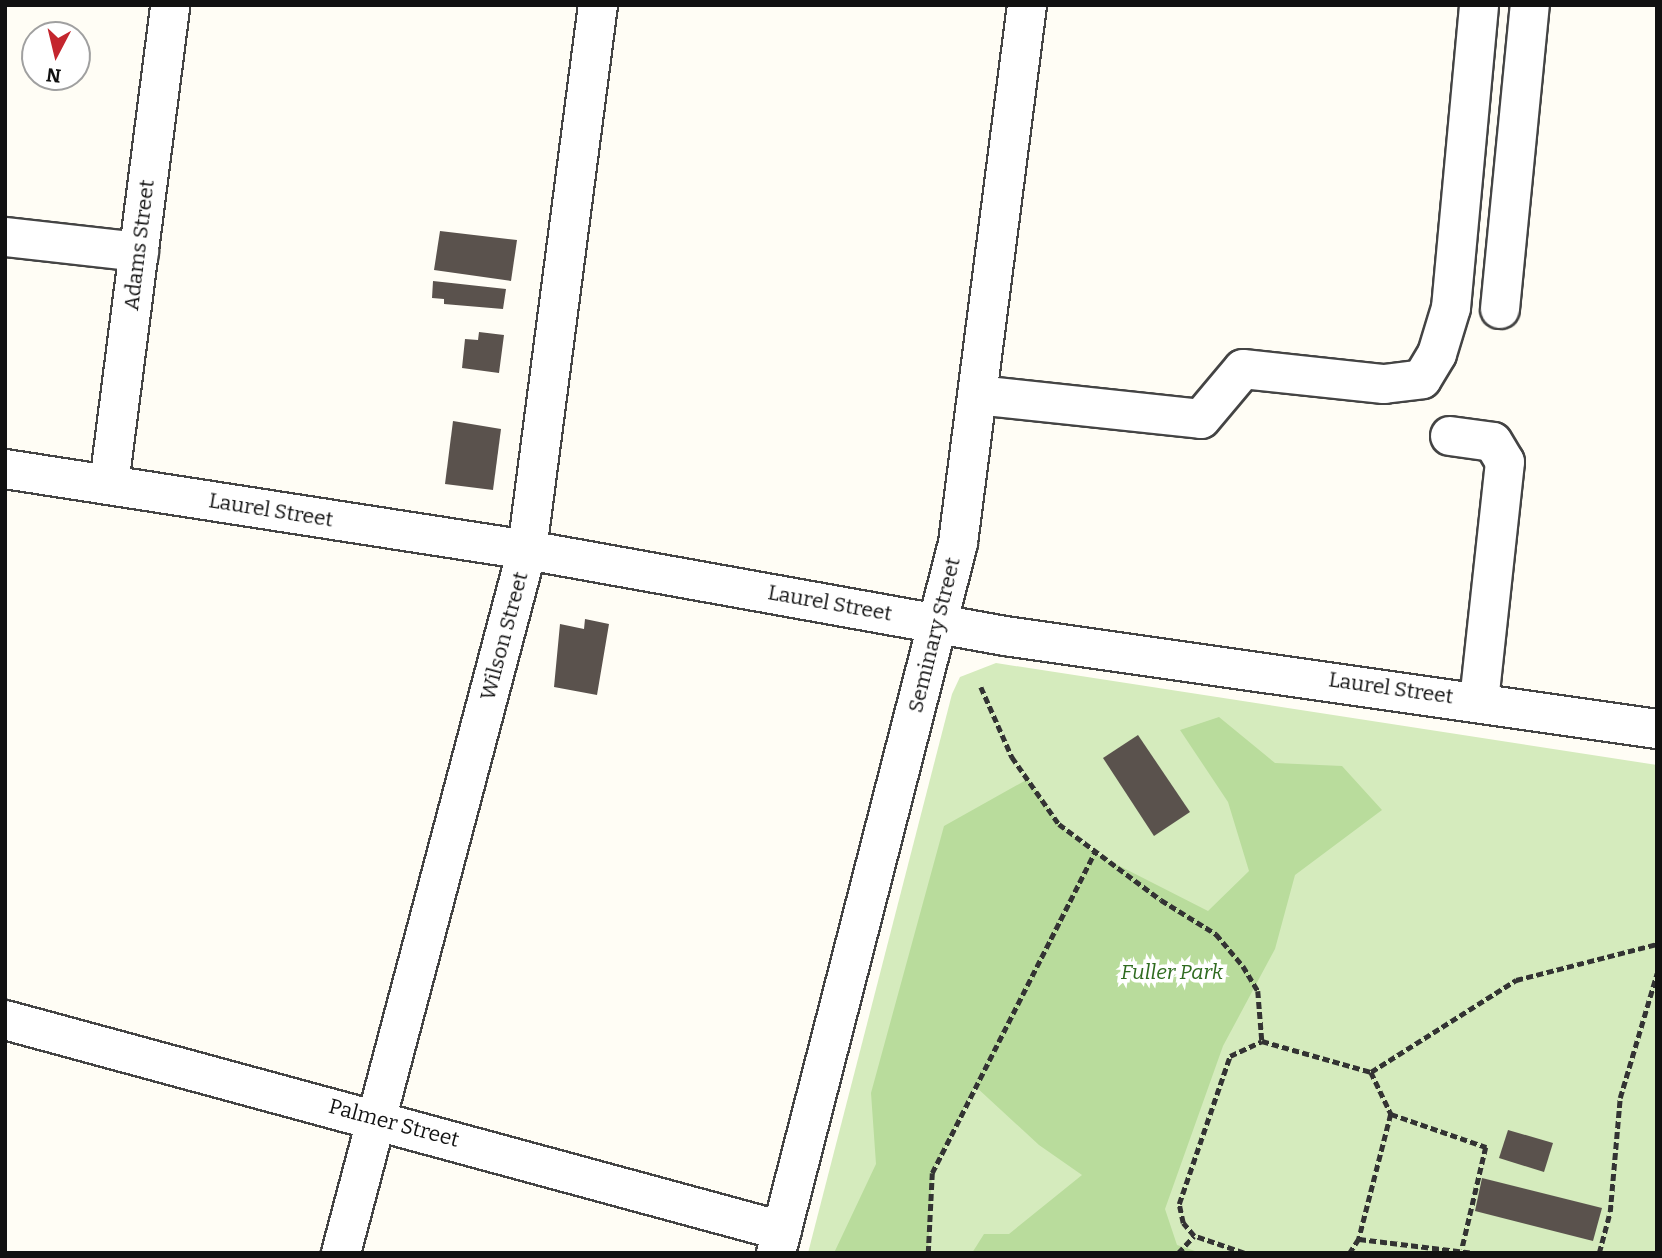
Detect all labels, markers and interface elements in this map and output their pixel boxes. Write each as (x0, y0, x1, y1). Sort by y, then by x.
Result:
north arrow (21, 21, 91, 91)
text: N (45, 63, 62, 88)
street label: Adams Street (118, 178, 160, 312)
street label: Laurel Street (207, 488, 335, 532)
street label: Seminary Street (903, 555, 965, 715)
street label: Wilson Street (475, 569, 533, 703)
street label: Laurel Street (766, 580, 894, 626)
street label: Laurel Street (1327, 667, 1455, 709)
park label: Fuller Park (1121, 959, 1223, 985)
street label: Palmer Street (326, 1094, 462, 1152)

